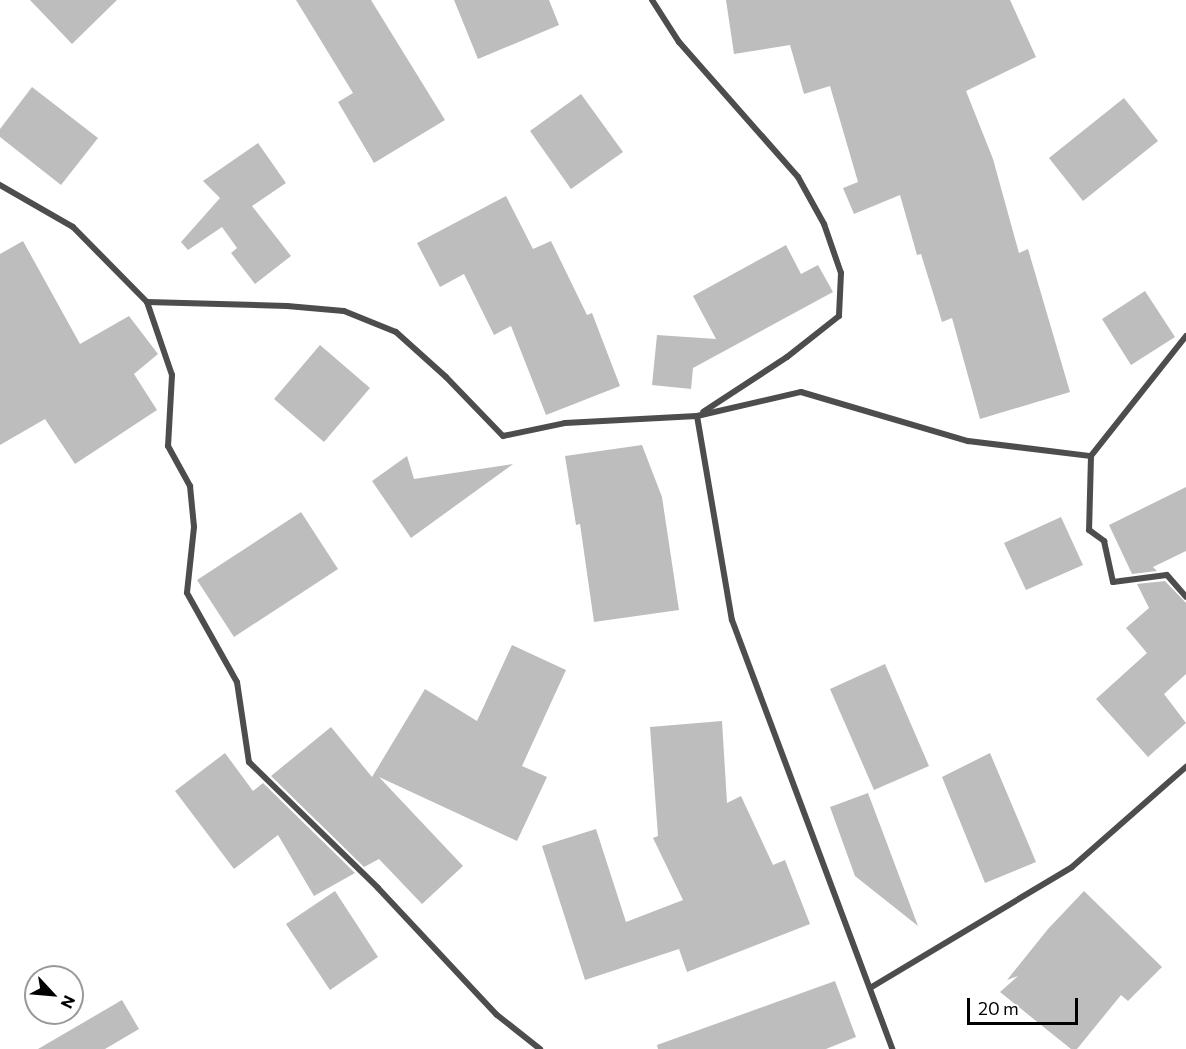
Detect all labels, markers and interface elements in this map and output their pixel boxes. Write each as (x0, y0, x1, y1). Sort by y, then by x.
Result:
north arrow (24, 965, 84, 1025)
scale bar (970, 986, 1081, 1024)
text: N (58, 993, 80, 1012)
text: 20 m (978, 997, 1019, 1019)

